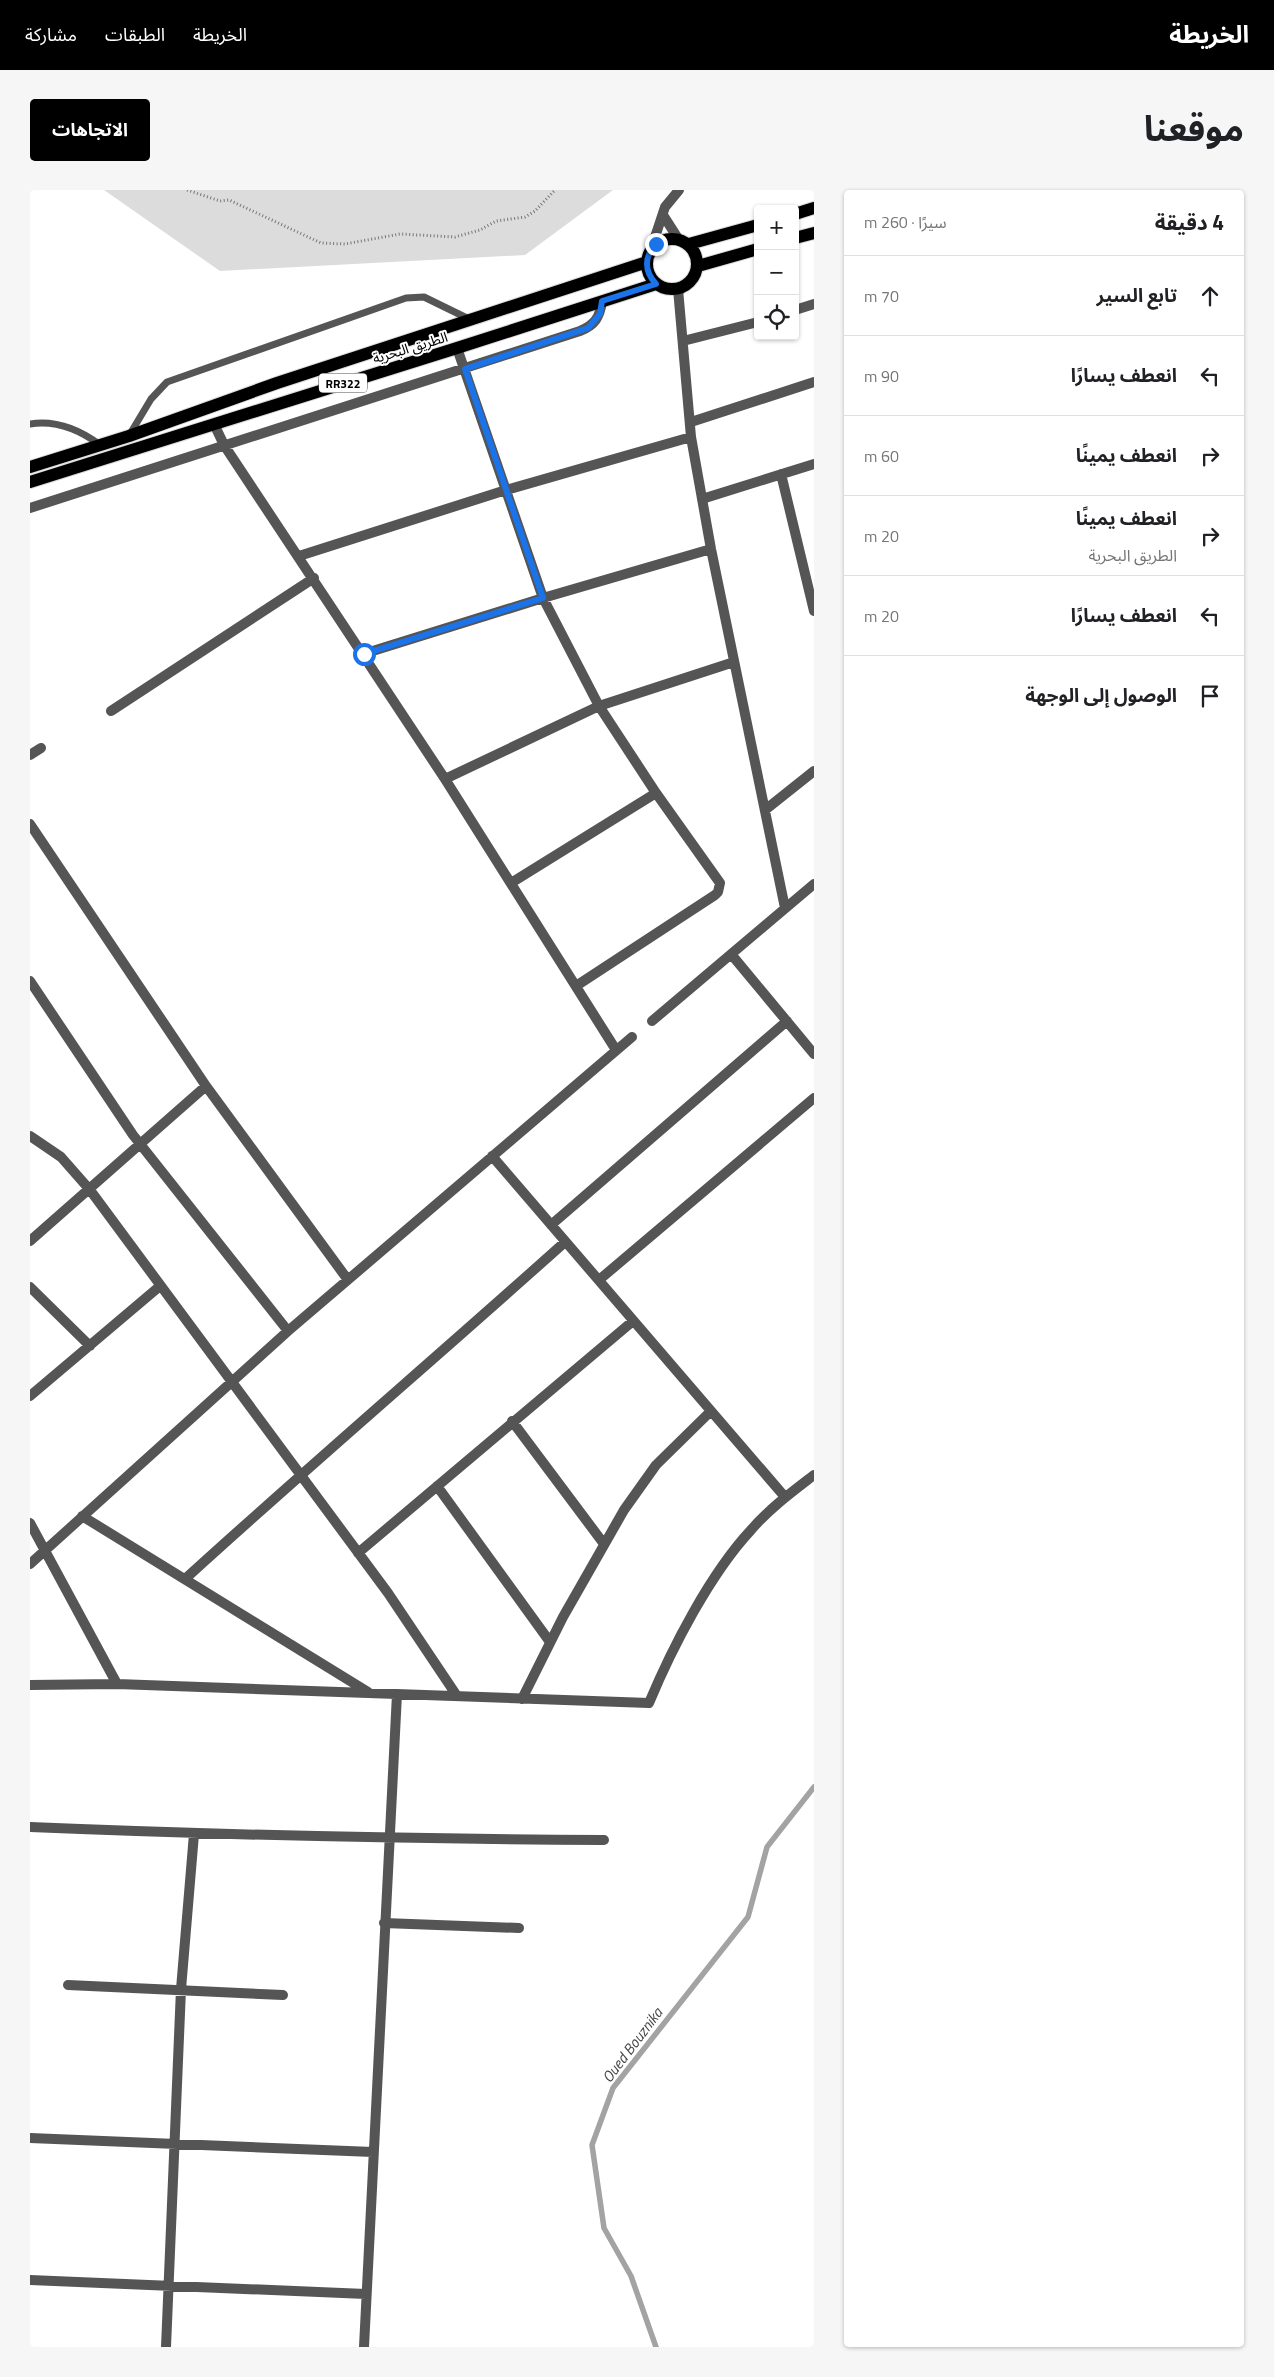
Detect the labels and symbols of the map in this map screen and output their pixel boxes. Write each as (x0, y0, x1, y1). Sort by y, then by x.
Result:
route end (645, 233, 668, 256)
street label: الطريق البحرية (370, 326, 450, 368)
road number: RR322 (319, 374, 367, 392)
route start (353, 643, 376, 666)
water label: Oued Bouznika (596, 2001, 669, 2087)

